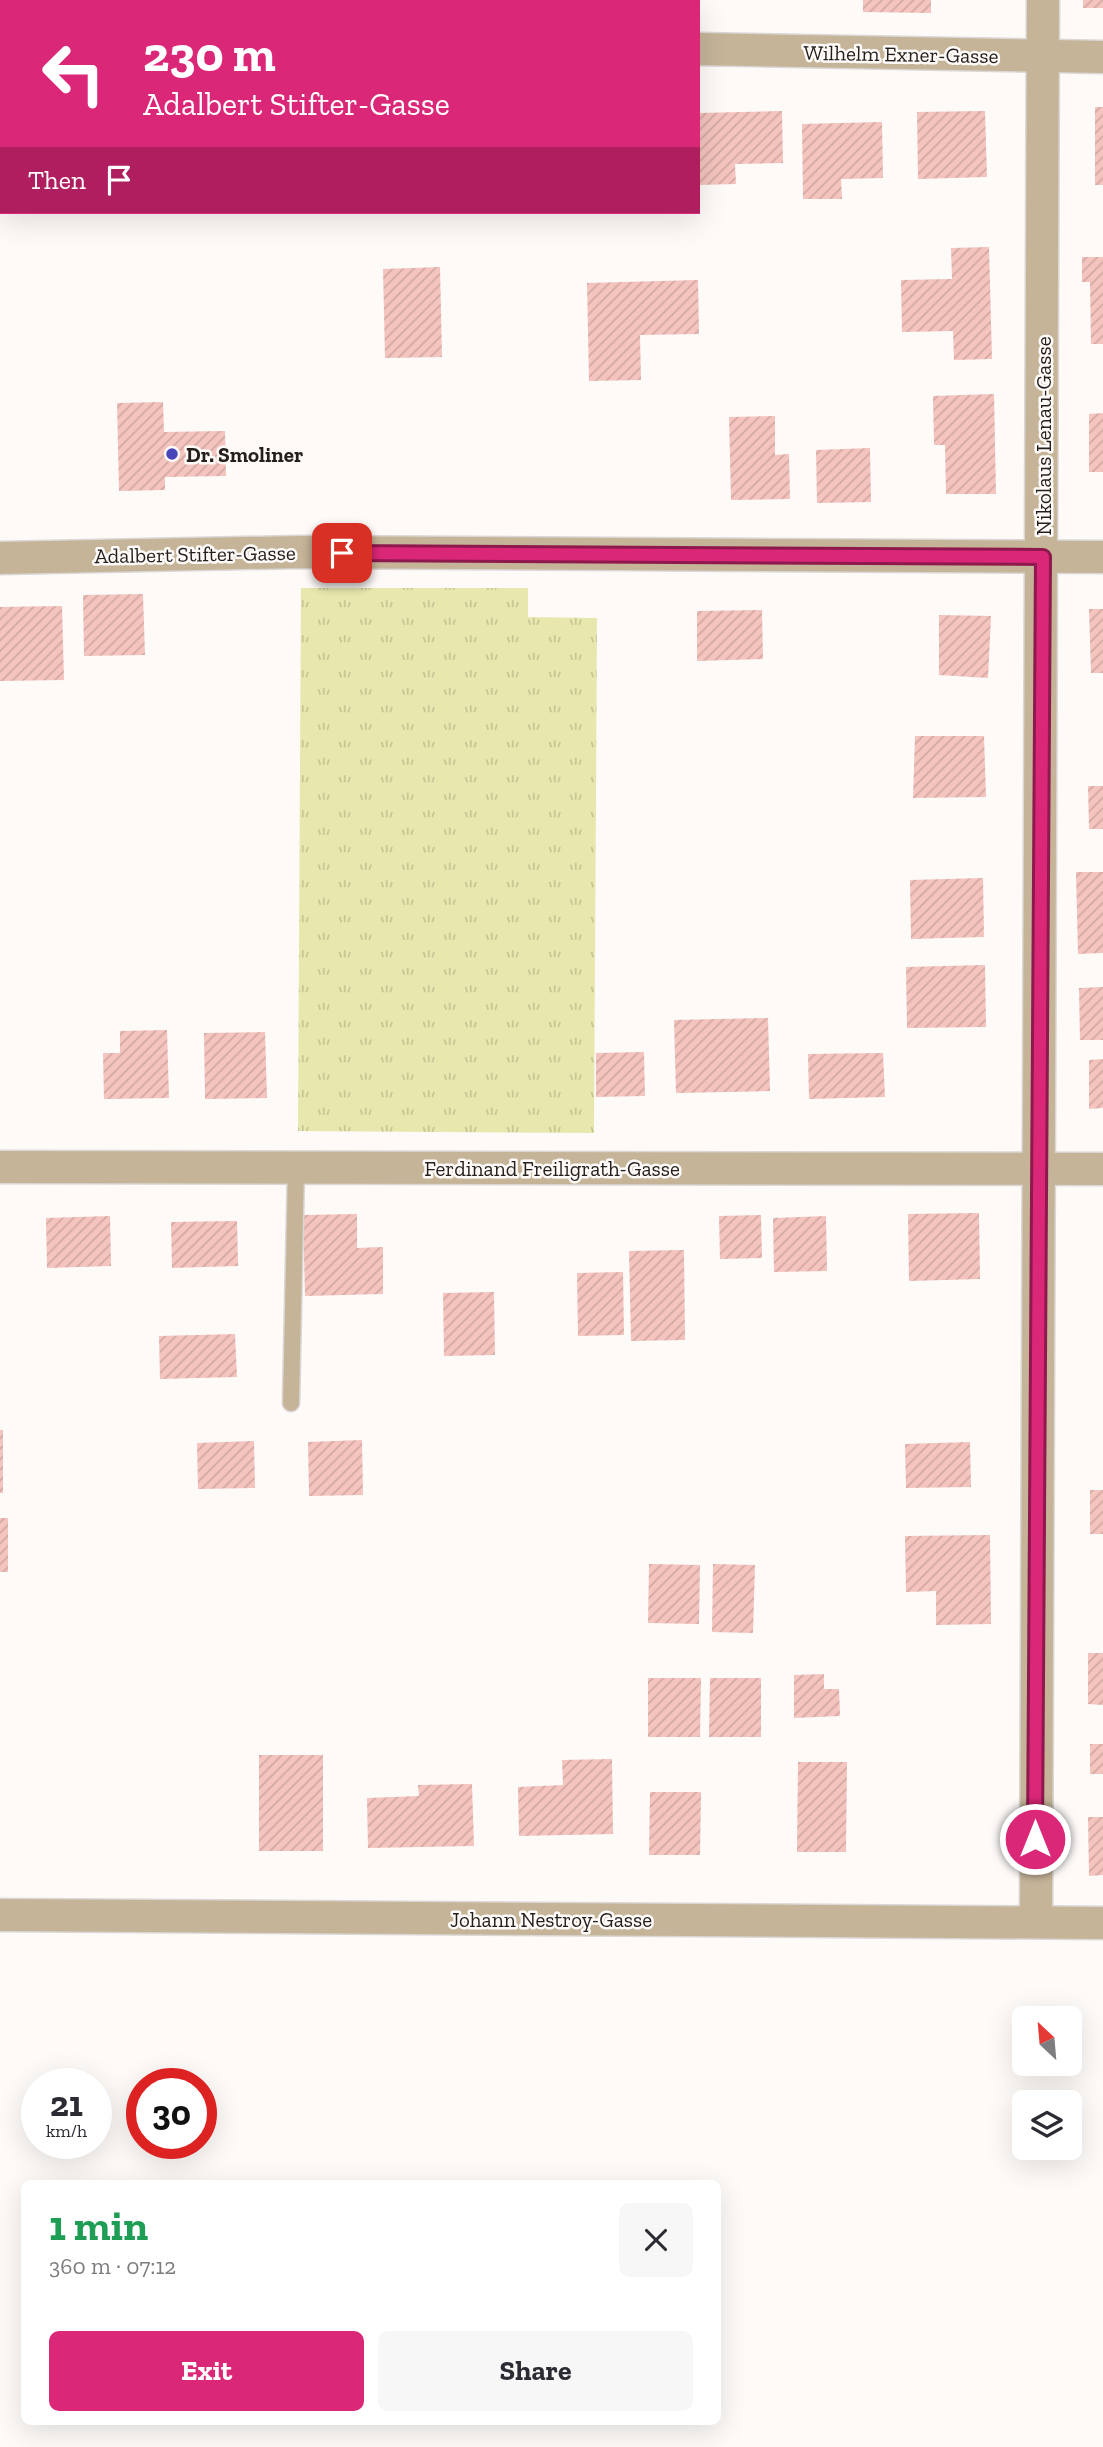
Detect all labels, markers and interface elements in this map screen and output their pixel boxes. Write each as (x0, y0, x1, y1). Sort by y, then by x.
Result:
text: 230 m (143, 25, 276, 84)
icon: left (28, 28, 119, 119)
street label: Wilhelm Exner-Gasse (803, 40, 999, 68)
text: Adalbert Stifter-Gasse (143, 85, 450, 123)
icon: arrive (100, 161, 138, 199)
text: Then (28, 164, 86, 196)
street label: Nikolaus Lenau-Gasse (1031, 336, 1056, 536)
place label: Dr. Smoliner (186, 442, 303, 467)
marker: Dr. Smoliner (164, 446, 180, 462)
pin (312, 523, 372, 583)
icon: arrive (323, 534, 361, 572)
street label: Adalbert Stifter-Gasse (94, 540, 296, 568)
street label: Ferdinand Freiligrath-Gasse (424, 1156, 680, 1181)
position arrow (998, 1802, 1072, 1876)
street label: Johann Nestroy-Gasse (450, 1907, 652, 1932)
north arrow (1012, 2006, 1082, 2076)
map controls (1012, 2006, 1082, 2160)
speed limit sign: 30 (126, 2068, 217, 2159)
text: 21 (50, 2083, 83, 2125)
button: layers (1012, 2090, 1082, 2160)
text: km/h (46, 2120, 87, 2142)
text: 1 min (49, 2200, 148, 2251)
button: close (619, 2203, 693, 2277)
text: 360 m · 07:12 (49, 2252, 176, 2280)
button: Exit (49, 2331, 364, 2411)
button: Share (378, 2331, 693, 2411)

